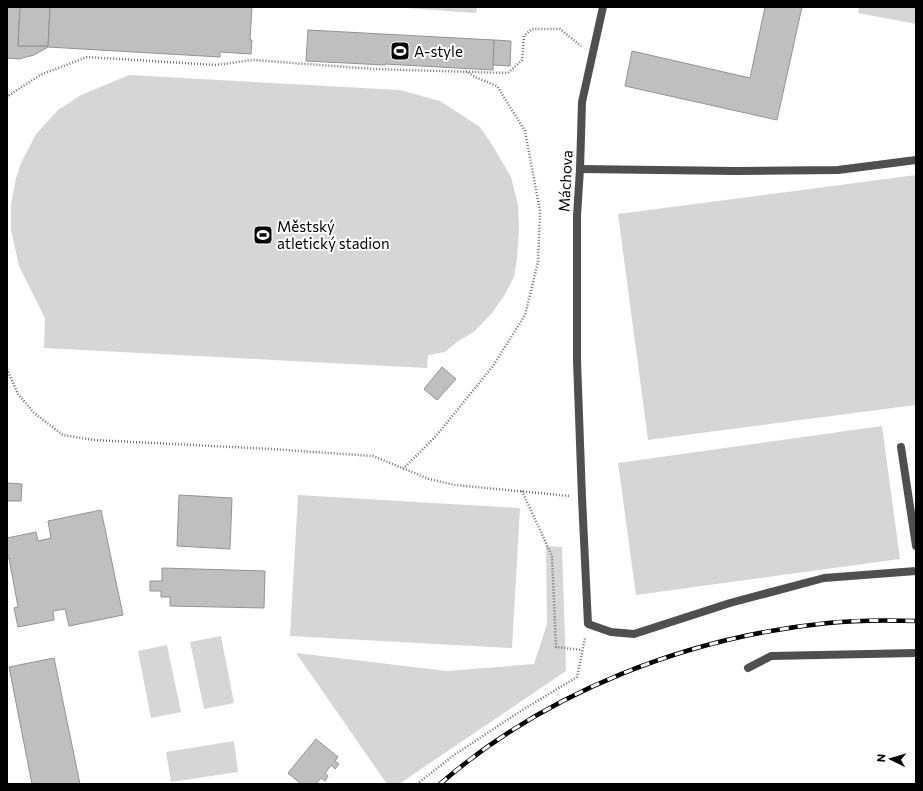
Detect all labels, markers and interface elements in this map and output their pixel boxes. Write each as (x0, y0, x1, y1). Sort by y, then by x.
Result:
sports icon: A-style (389, 40, 411, 62)
place label: A-style (414, 42, 463, 60)
street label: Máchova (554, 150, 576, 212)
place label: Městský atletický stadion (277, 217, 390, 252)
sports icon: Městský atletický stadion (252, 224, 274, 246)
north arrow (871, 739, 911, 779)
text: N (874, 753, 887, 763)

